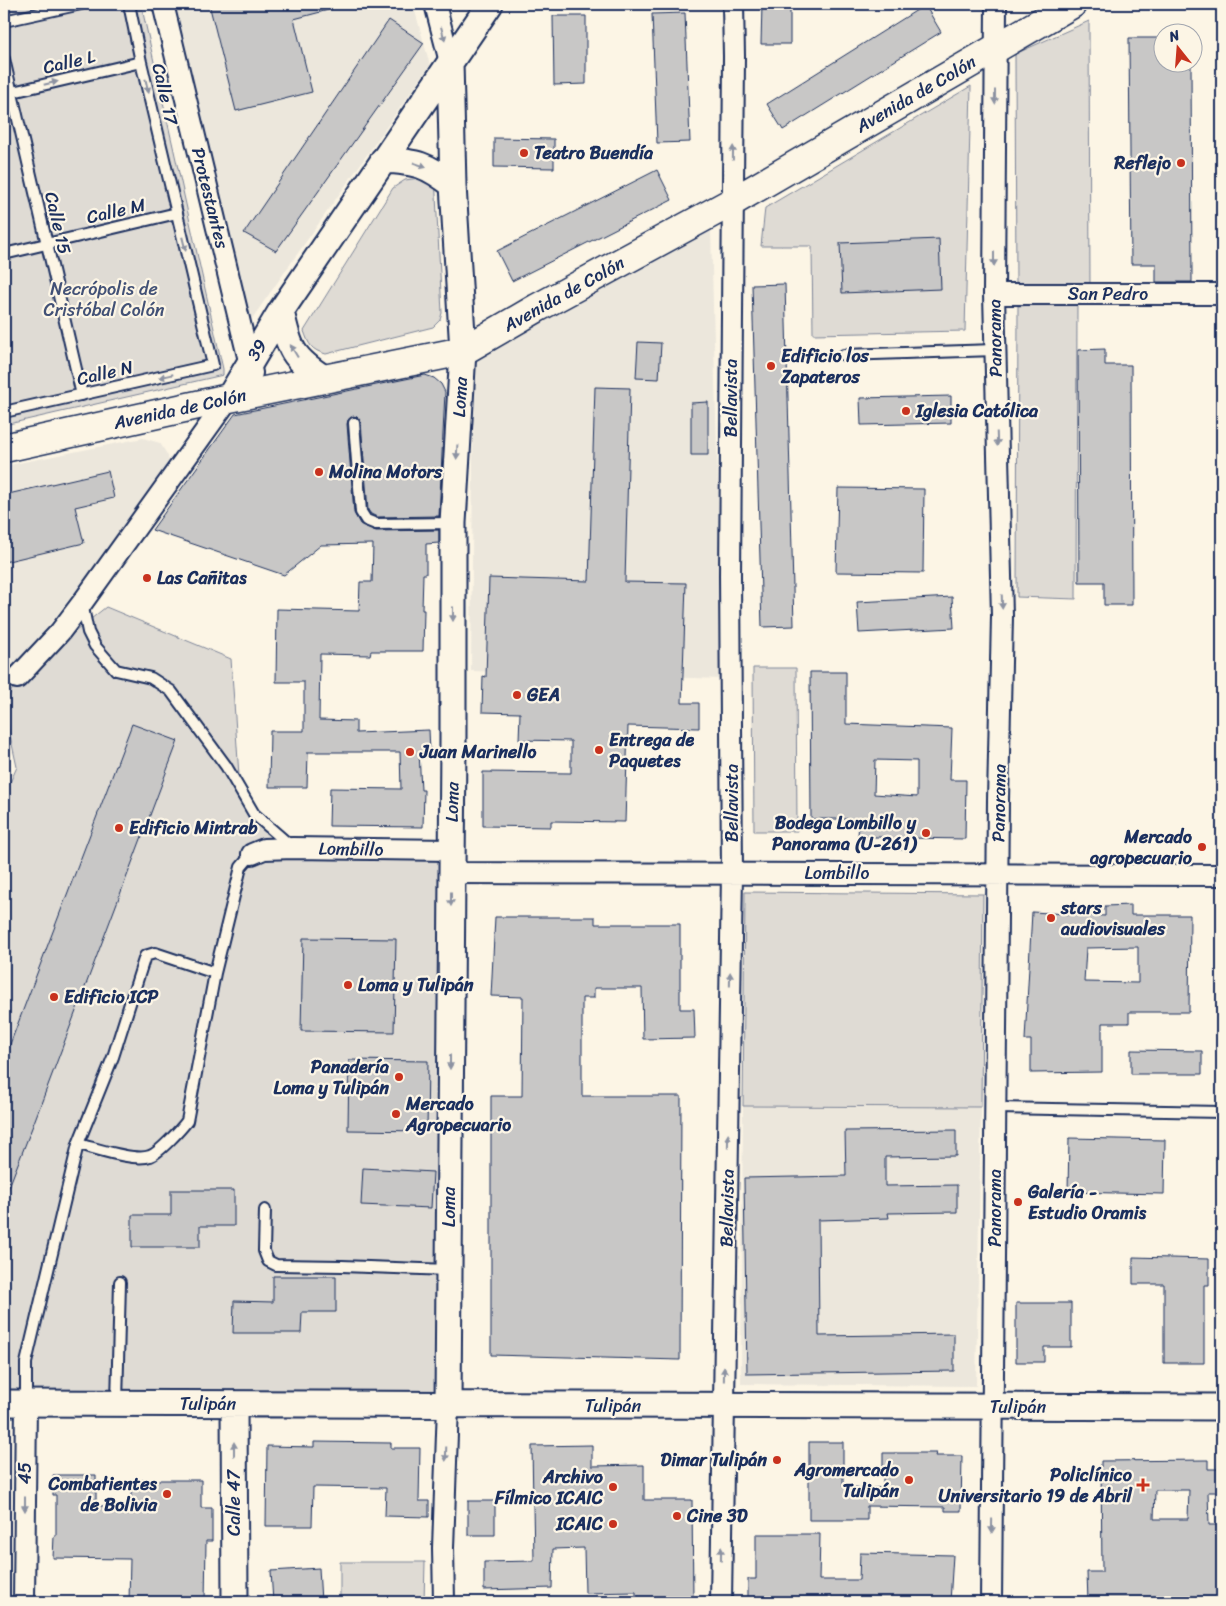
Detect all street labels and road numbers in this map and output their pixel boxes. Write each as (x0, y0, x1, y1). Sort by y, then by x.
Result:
street label: Calle L (40, 40, 99, 84)
street label: Avenida de Colón (849, 46, 983, 142)
street label: Calle 17 (142, 60, 188, 130)
street label: Protestantes (182, 144, 238, 253)
street label: Calle 15 (35, 189, 81, 257)
street label: Calle M (83, 189, 149, 233)
street label: Avenida de Colón (496, 247, 631, 341)
street label: San Pedro (1068, 278, 1148, 310)
street label: Panorama (978, 299, 1012, 377)
street label: 39 (238, 333, 276, 367)
street label: Calle N (74, 351, 137, 395)
street label: Bellavista (715, 359, 747, 437)
street label: Loma (443, 375, 477, 418)
street label: Avenida de Colón (110, 379, 250, 439)
street label: Bellavista (716, 764, 748, 842)
street label: Panorama (982, 764, 1016, 842)
street label: Loma (436, 781, 468, 822)
street label: Lombillo (318, 832, 384, 866)
street label: Lombillo (804, 857, 870, 889)
street label: Bellavista (710, 1169, 744, 1247)
street label: Panorama (979, 1169, 1011, 1247)
street label: Loma (433, 1186, 465, 1227)
street label: Tulipán (180, 1388, 236, 1420)
street label: Tulipán (585, 1390, 641, 1422)
street label: Tulipán (990, 1391, 1046, 1423)
street label: 45 (9, 1462, 41, 1484)
street label: Calle 47 (218, 1468, 250, 1536)

